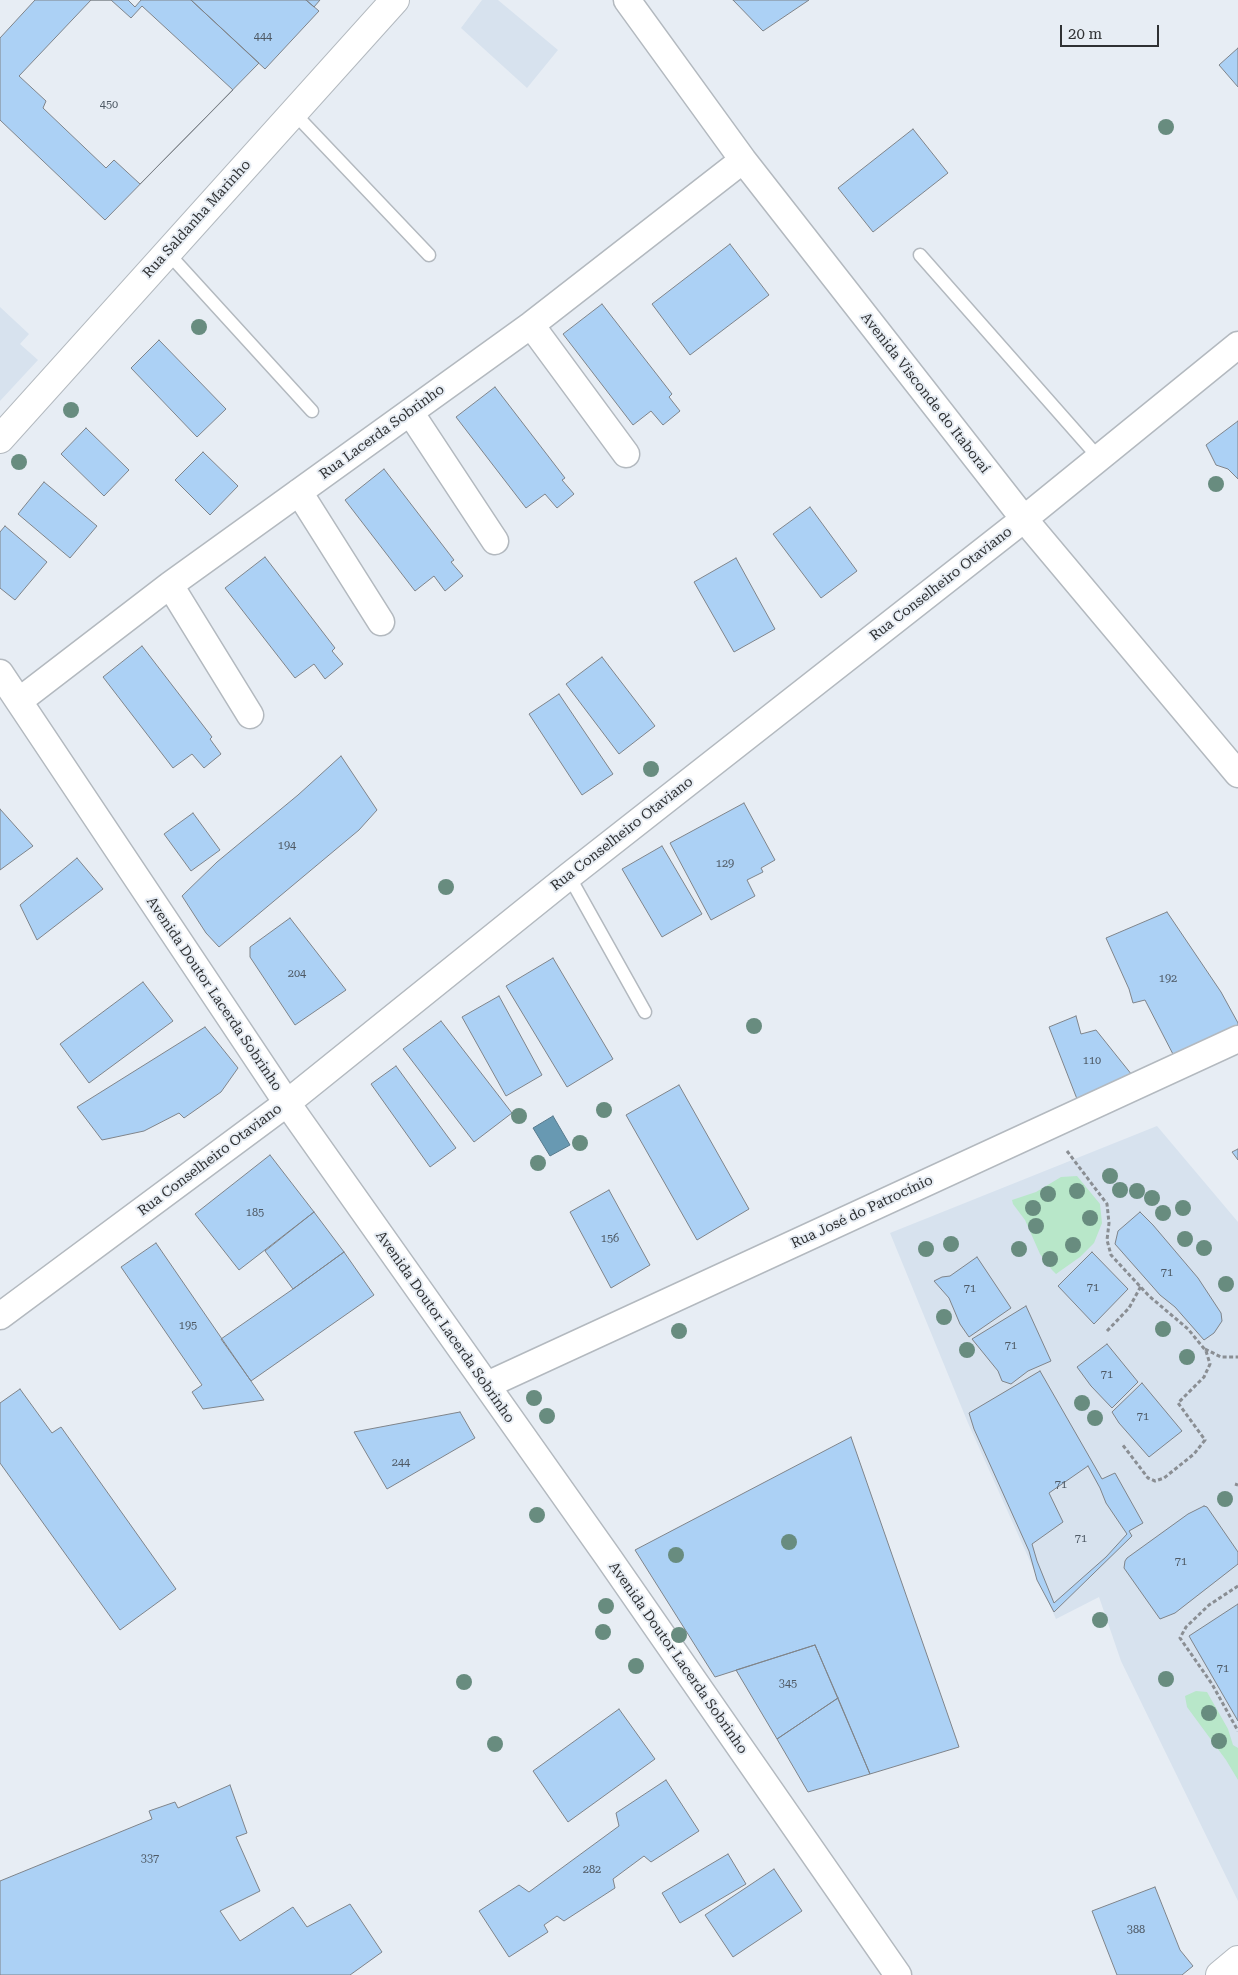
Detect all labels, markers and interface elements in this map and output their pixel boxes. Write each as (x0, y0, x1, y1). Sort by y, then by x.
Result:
scale bar (1063, 15, 1162, 47)
text: 20 m (1068, 25, 1102, 43)
house number: 444 (254, 30, 272, 44)
house number: 450 (100, 98, 118, 112)
street label: Rua Saldanha Marinho (140, 157, 254, 281)
street label: Avenida Visconde do Itaboraí (857, 309, 993, 477)
street label: Rua Lacerda Sobrinho (316, 381, 448, 483)
street label: Rua Conselheiro Otaviano (867, 523, 1015, 645)
street label: Rua Conselheiro Otaviano (548, 773, 696, 895)
house number: 194 (278, 839, 296, 853)
house number: 129 (716, 857, 734, 871)
street label: Avenida Doutor Lacerda Sobrinho (143, 894, 285, 1094)
house number: 204 (288, 967, 306, 981)
house number: 192 (1159, 972, 1177, 986)
house number: 110 (1083, 1054, 1101, 1068)
street label: Rua Conselheiro Otaviano (135, 1100, 285, 1220)
street label: Rua José do Patrocínio (788, 1172, 936, 1252)
house number: 185 (246, 1206, 264, 1220)
street label: Avenida Doutor Lacerda Sobrinho (372, 1228, 518, 1426)
house number: 156 (601, 1232, 619, 1246)
house number: 71 (1161, 1266, 1173, 1280)
house number: 71 (1087, 1281, 1099, 1295)
house number: 71 (964, 1282, 976, 1296)
house number: 195 (179, 1319, 197, 1333)
house number: 71 (1005, 1339, 1017, 1353)
house number: 71 (1101, 1368, 1113, 1382)
house number: 71 (1137, 1410, 1149, 1424)
house number: 244 (392, 1456, 410, 1470)
house number: 71 (1055, 1478, 1067, 1492)
house number: 71 (1075, 1532, 1087, 1546)
house number: 71 (1175, 1555, 1187, 1569)
street label: Avenida Doutor Lacerda Sobrinho (605, 1559, 751, 1757)
house number: 71 (1217, 1662, 1229, 1676)
house number: 345 (779, 1677, 797, 1691)
house number: 337 (141, 1852, 159, 1866)
house number: 282 (583, 1863, 601, 1877)
house number: 388 (1127, 1923, 1145, 1937)

